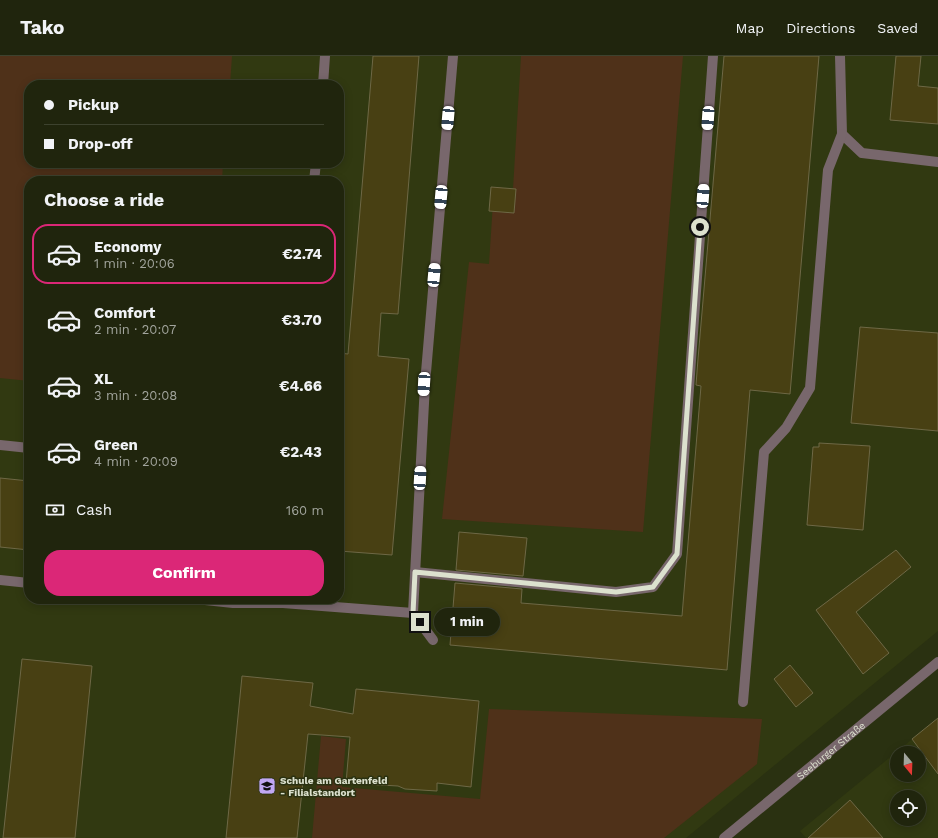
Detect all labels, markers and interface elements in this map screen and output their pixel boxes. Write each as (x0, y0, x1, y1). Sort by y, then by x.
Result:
text: Tako (20, 16, 64, 39)
text: Map (736, 20, 764, 36)
text: Directions (786, 20, 855, 36)
text: Saved (877, 20, 918, 36)
text: Pickup (68, 96, 119, 114)
car (441, 106, 455, 130)
car (701, 106, 715, 130)
text: Drop-off (68, 135, 133, 153)
car (696, 184, 710, 208)
car (434, 185, 448, 209)
text: Choose a ride (44, 189, 164, 210)
route start (691, 218, 709, 236)
icon: car (46, 236, 82, 272)
text: Economy (94, 238, 161, 256)
text: €2.74 (282, 245, 322, 263)
text: 1 min · 20:06 (94, 256, 175, 271)
car (427, 263, 441, 287)
icon: car (46, 302, 82, 338)
text: Comfort (94, 304, 155, 322)
text: €3.70 (282, 311, 322, 329)
text: 2 min · 20:07 (94, 322, 176, 337)
icon: car (46, 368, 82, 404)
text: XL (94, 370, 113, 388)
car (417, 372, 431, 396)
text: €4.66 (279, 377, 322, 395)
text: 3 min · 20:08 (94, 388, 177, 403)
icon: car (46, 434, 82, 470)
text: Green (94, 436, 138, 454)
text: €2.43 (280, 443, 322, 461)
text: 4 min · 20:09 (94, 454, 178, 469)
car (413, 466, 427, 490)
icon: cash (44, 499, 66, 521)
text: Cash (76, 501, 112, 519)
text: 160 m (286, 503, 324, 518)
button: Confirm (44, 550, 324, 596)
callout: 1 min (434, 608, 500, 636)
route end (411, 613, 429, 631)
text: 1 min (450, 614, 484, 629)
street label: Seeburger Straße (795, 719, 867, 782)
north arrow (890, 746, 926, 782)
map controls (890, 746, 926, 826)
place label: Schule am Gartenfeld - Filialstandort (280, 775, 387, 798)
school or university icon: Schule am Gartenfeld - Filialstandort (257, 776, 277, 796)
button: locate (890, 790, 926, 826)

